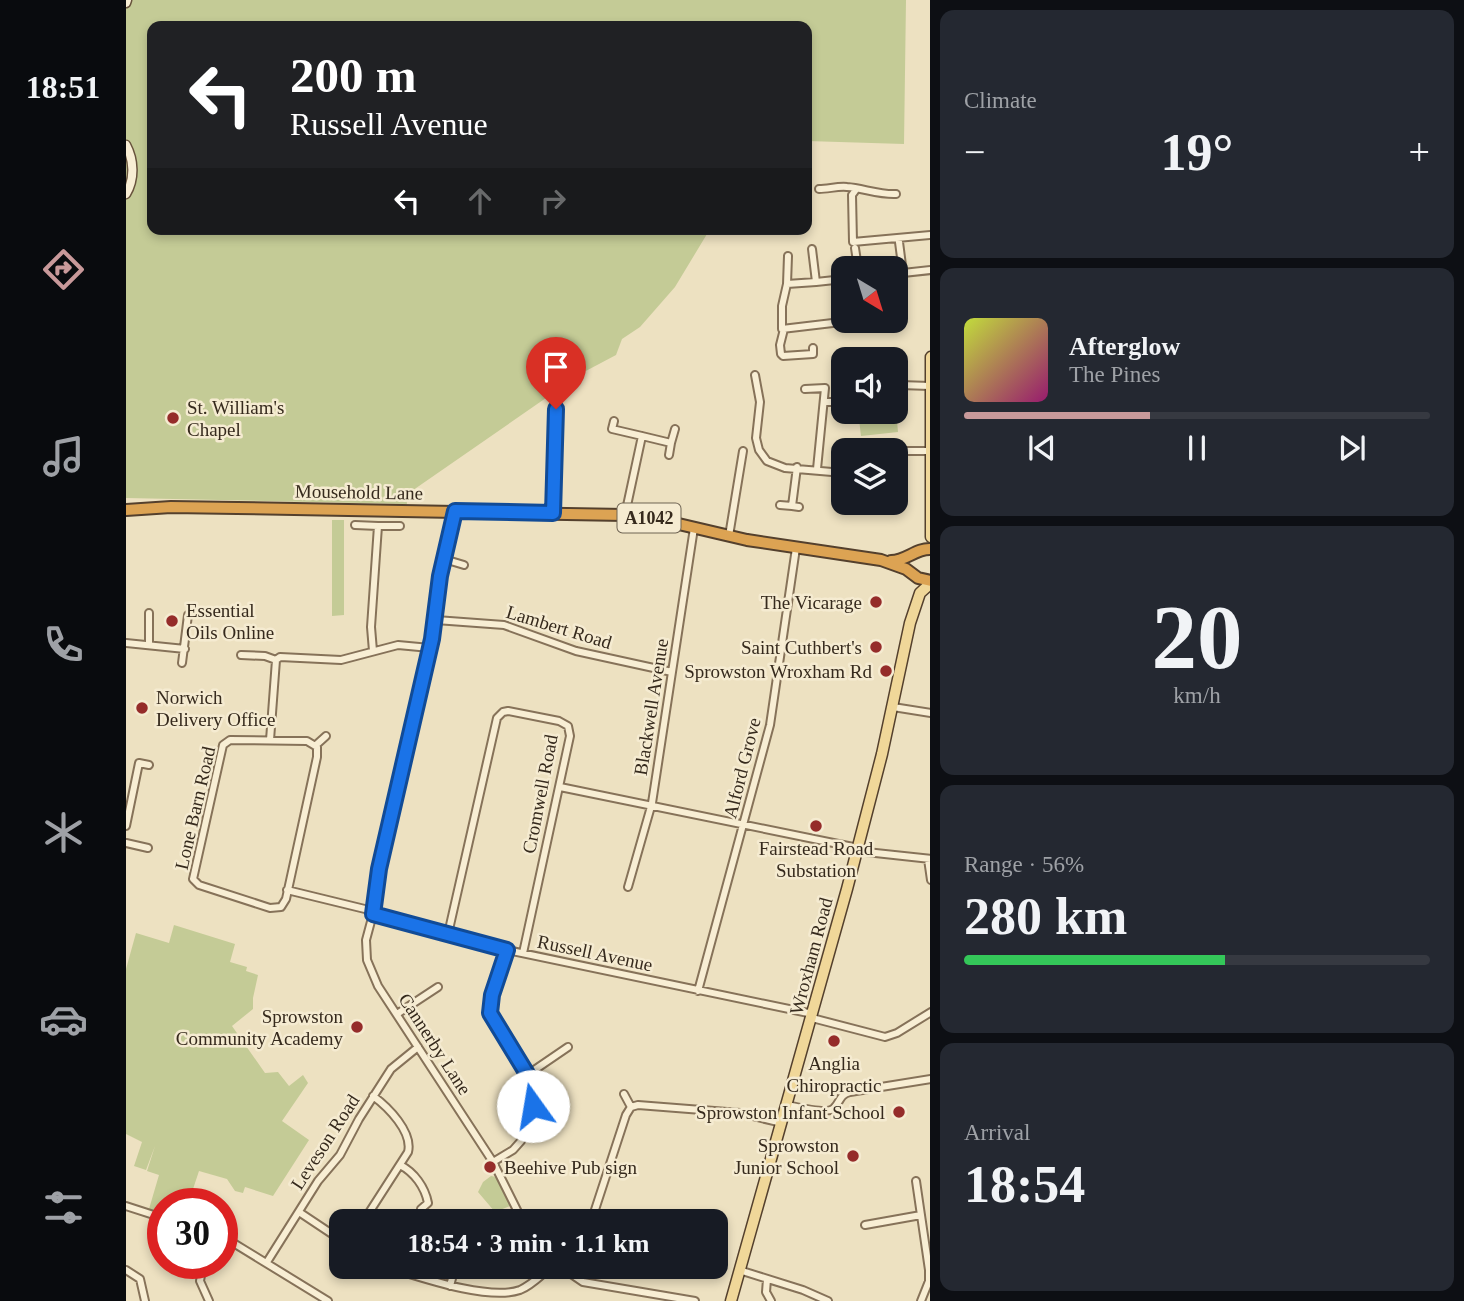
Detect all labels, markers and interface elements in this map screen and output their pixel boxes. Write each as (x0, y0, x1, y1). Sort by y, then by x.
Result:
text: 200 m (290, 48, 417, 103)
icon: left (175, 49, 266, 140)
text: 18:51 (26, 69, 100, 105)
text: Climate (964, 88, 1037, 113)
text: Russell Avenue (290, 106, 488, 142)
text: 19° (1161, 124, 1233, 181)
text: − (964, 131, 985, 173)
text: + (1409, 131, 1430, 173)
icon: left (388, 182, 426, 220)
icon: ahead (461, 182, 499, 220)
icon: right (534, 182, 572, 220)
icon: directions (39, 245, 88, 294)
north arrow (831, 256, 908, 332)
map controls (831, 256, 908, 515)
text: Afterglow (1069, 332, 1180, 361)
pin (526, 337, 586, 409)
button: sound (831, 347, 908, 424)
icon: arrive (537, 348, 575, 386)
text: The Pines (1069, 362, 1160, 387)
place label: St. William's Chapel (187, 397, 284, 440)
marker: St. William's Chapel (165, 410, 181, 426)
icon: previous (1023, 429, 1061, 467)
icon: pause (1178, 429, 1216, 467)
icon: next (1333, 429, 1371, 467)
icon: music (39, 432, 88, 481)
button: layers (831, 438, 908, 515)
street label: Mousehold Lane (295, 480, 423, 504)
road number: A1042 (617, 504, 680, 532)
text: 20 (1152, 587, 1243, 688)
place label: The Vicarage (761, 592, 862, 613)
marker: The Vicarage (868, 594, 884, 610)
place label: Essential Oils Online (186, 600, 274, 643)
street label: Lambert Road (504, 601, 615, 653)
marker: Essential Oils Online (164, 613, 180, 629)
icon: phone (39, 620, 88, 669)
street label: Blackwell Avenue (630, 637, 672, 777)
place label: Saint Cuthbert's (741, 637, 862, 658)
marker: Saint Cuthbert's (868, 639, 884, 655)
place label: Sprowston Wroxham Rd (684, 661, 872, 682)
marker: Sprowston Wroxham Rd (878, 663, 894, 679)
text: km/h (1173, 683, 1221, 708)
place label: Norwich Delivery Office (156, 687, 275, 730)
marker: Norwich Delivery Office (134, 700, 150, 716)
street label: Alford Grove (719, 716, 765, 820)
street label: Cromwell Road (518, 732, 562, 855)
street label: Lone Barn Road (171, 744, 219, 872)
icon: climate (39, 808, 88, 857)
marker: Fairstead Road Substation (808, 818, 824, 834)
place label: Fairstead Road Substation (759, 838, 874, 881)
text: Range · 56% (964, 852, 1084, 877)
text: 280 km (964, 888, 1127, 945)
street label: Wroxham Road (785, 895, 837, 1017)
street label: Russell Avenue (535, 931, 655, 975)
street label: Cannerby Lane (394, 989, 476, 1099)
icon: car (39, 995, 88, 1044)
place label: Sprowston Community Academy (176, 1006, 343, 1049)
marker: Sprowston Community Academy (349, 1019, 365, 1035)
marker: Anglia Chiropractic (826, 1033, 842, 1049)
place label: Anglia Chiropractic (787, 1053, 881, 1096)
position arrow (496, 1069, 570, 1143)
street label: Leveson Road (286, 1090, 364, 1194)
place label: Sprowston Infant School (696, 1102, 885, 1123)
marker: Sprowston Infant School (891, 1104, 907, 1120)
text: Arrival (964, 1120, 1030, 1145)
place label: Sprowston Junior School (734, 1135, 839, 1178)
marker: Sprowston Junior School (845, 1148, 861, 1164)
text: 18:54 (964, 1156, 1085, 1213)
place label: Beehive Pub sign (504, 1157, 637, 1178)
marker: Beehive Pub sign (482, 1159, 498, 1175)
icon: filters (39, 1183, 88, 1232)
speed limit sign: 30 (147, 1188, 238, 1279)
text: 18:54 · 3 min · 1.1 km (408, 1229, 649, 1258)

